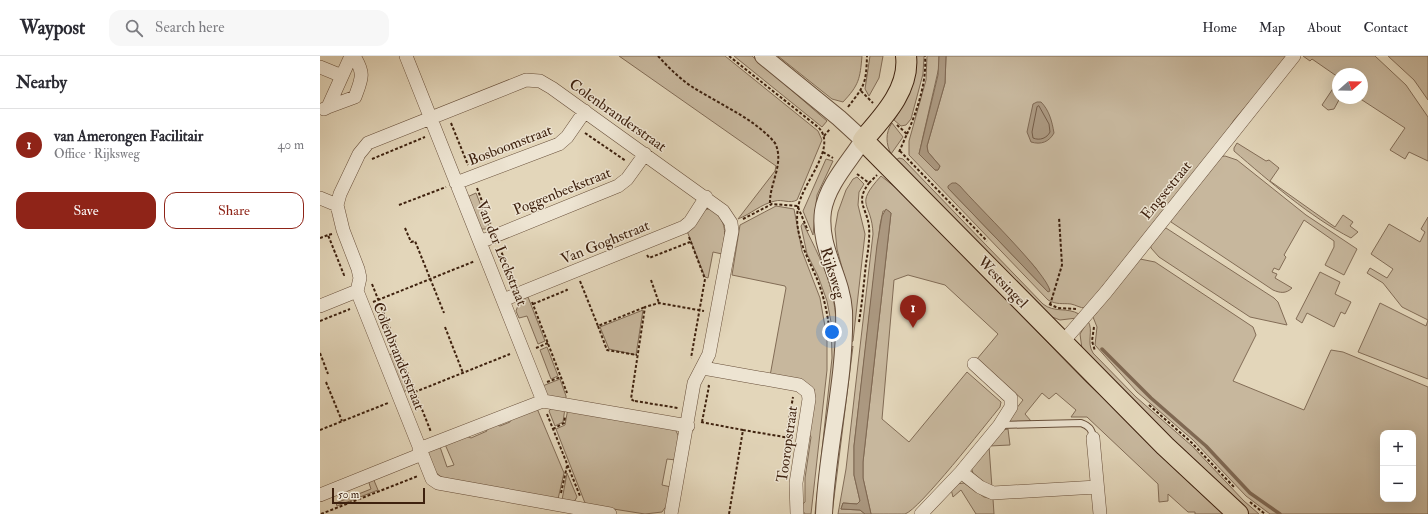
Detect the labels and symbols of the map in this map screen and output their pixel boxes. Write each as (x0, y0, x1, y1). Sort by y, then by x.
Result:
north arrow (1332, 68, 1368, 104)
street label: Colenbranderstraat (565, 75, 670, 156)
street label: Bosboomstraat (465, 121, 555, 170)
street label: Engsestraat (1137, 157, 1196, 224)
street label: Poggenbeekstraat (510, 163, 614, 220)
street label: Van der Leckstraat (472, 198, 531, 309)
street label: Van Goghstraat (558, 216, 653, 269)
street label: Rijksweg (816, 245, 850, 302)
street label: Westsingel (973, 252, 1032, 312)
pin: 1 (900, 295, 926, 328)
street label: Colenbranderstraat (368, 299, 429, 413)
your location (822, 322, 842, 342)
street label: Tooropstraat (773, 405, 803, 484)
scale bar (332, 486, 425, 505)

